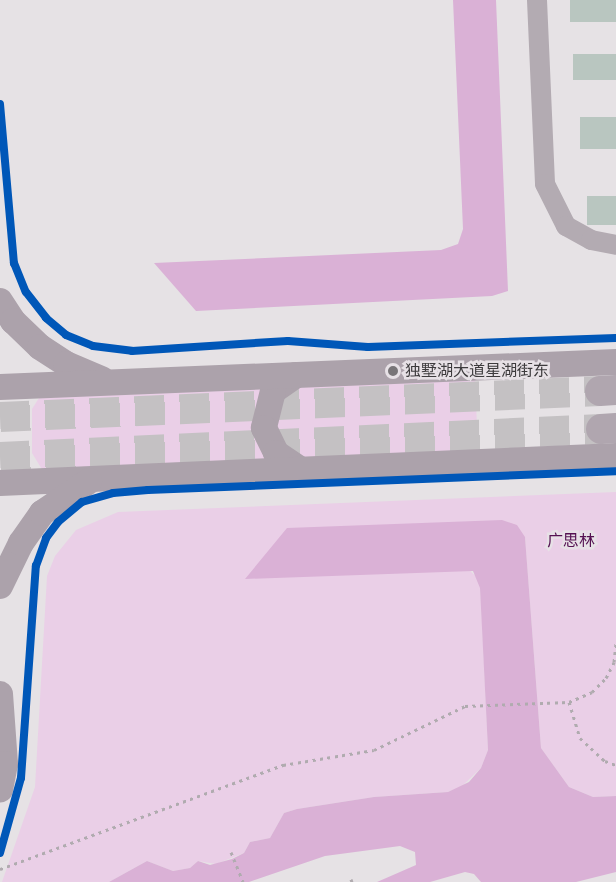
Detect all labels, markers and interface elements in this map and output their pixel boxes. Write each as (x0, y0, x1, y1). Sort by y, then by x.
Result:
place label: 独墅湖大道星湖街东 (405, 361, 549, 381)
marker: 独墅湖大道星湖街东 (386, 364, 400, 378)
park label: 广思林 (547, 531, 595, 551)

